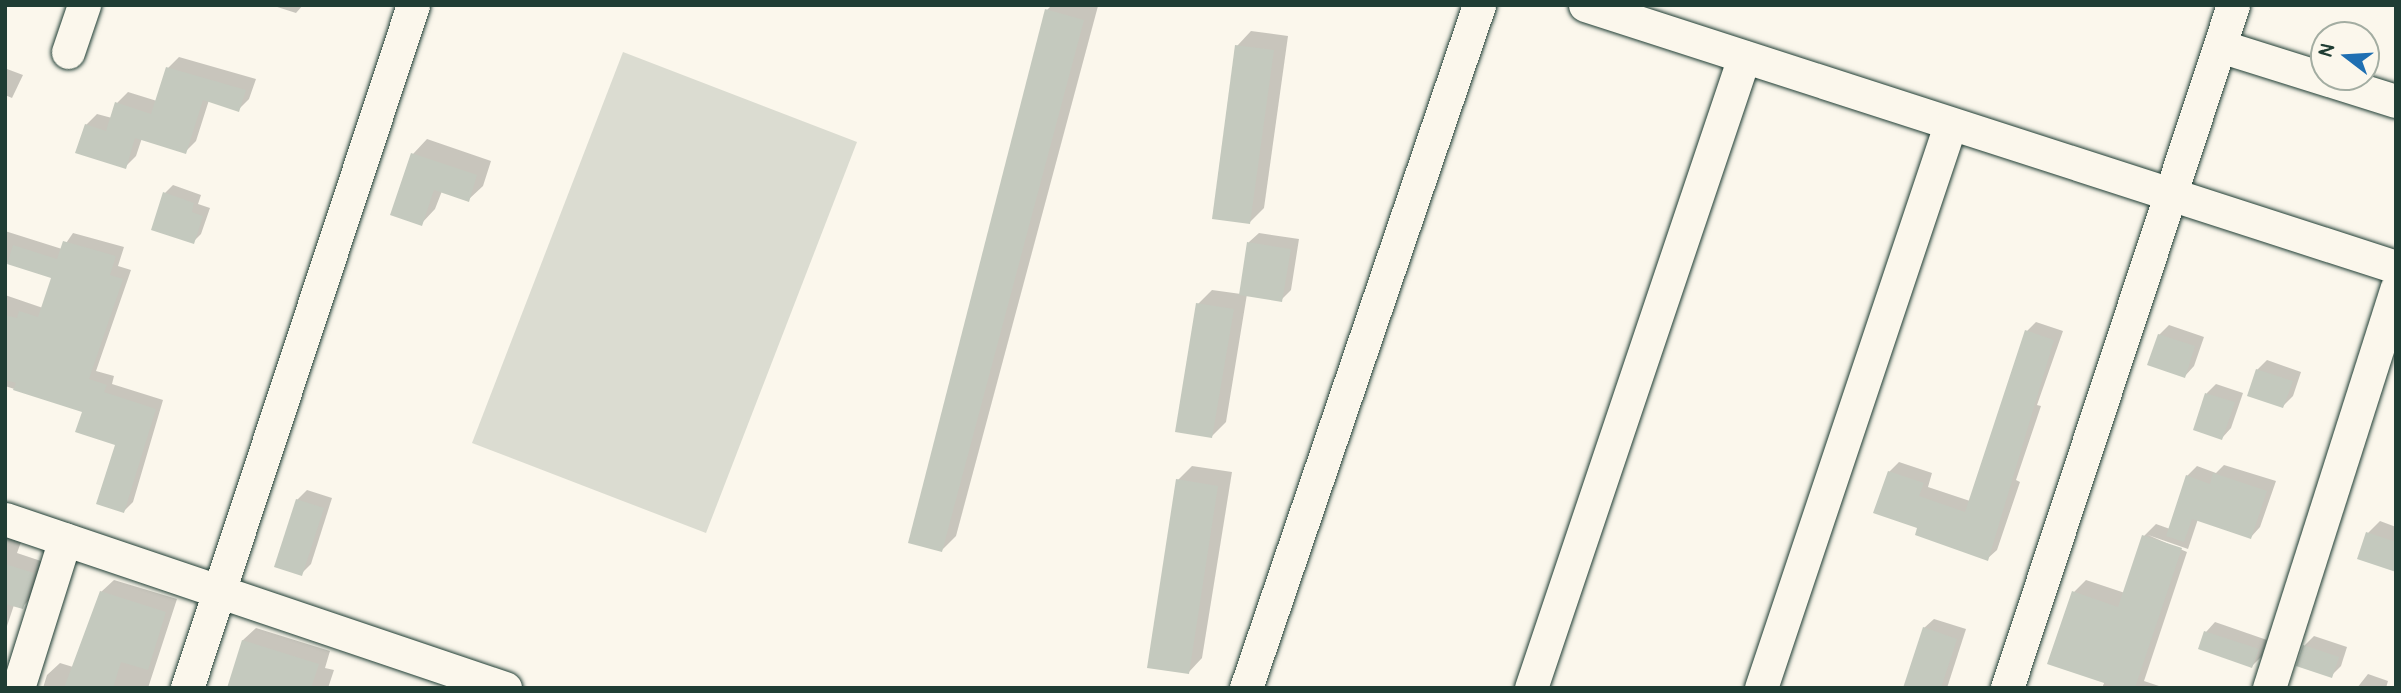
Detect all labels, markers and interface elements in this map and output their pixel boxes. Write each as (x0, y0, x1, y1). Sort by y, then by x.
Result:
north arrow (2310, 21, 2380, 91)
text: N (2313, 41, 2340, 60)

